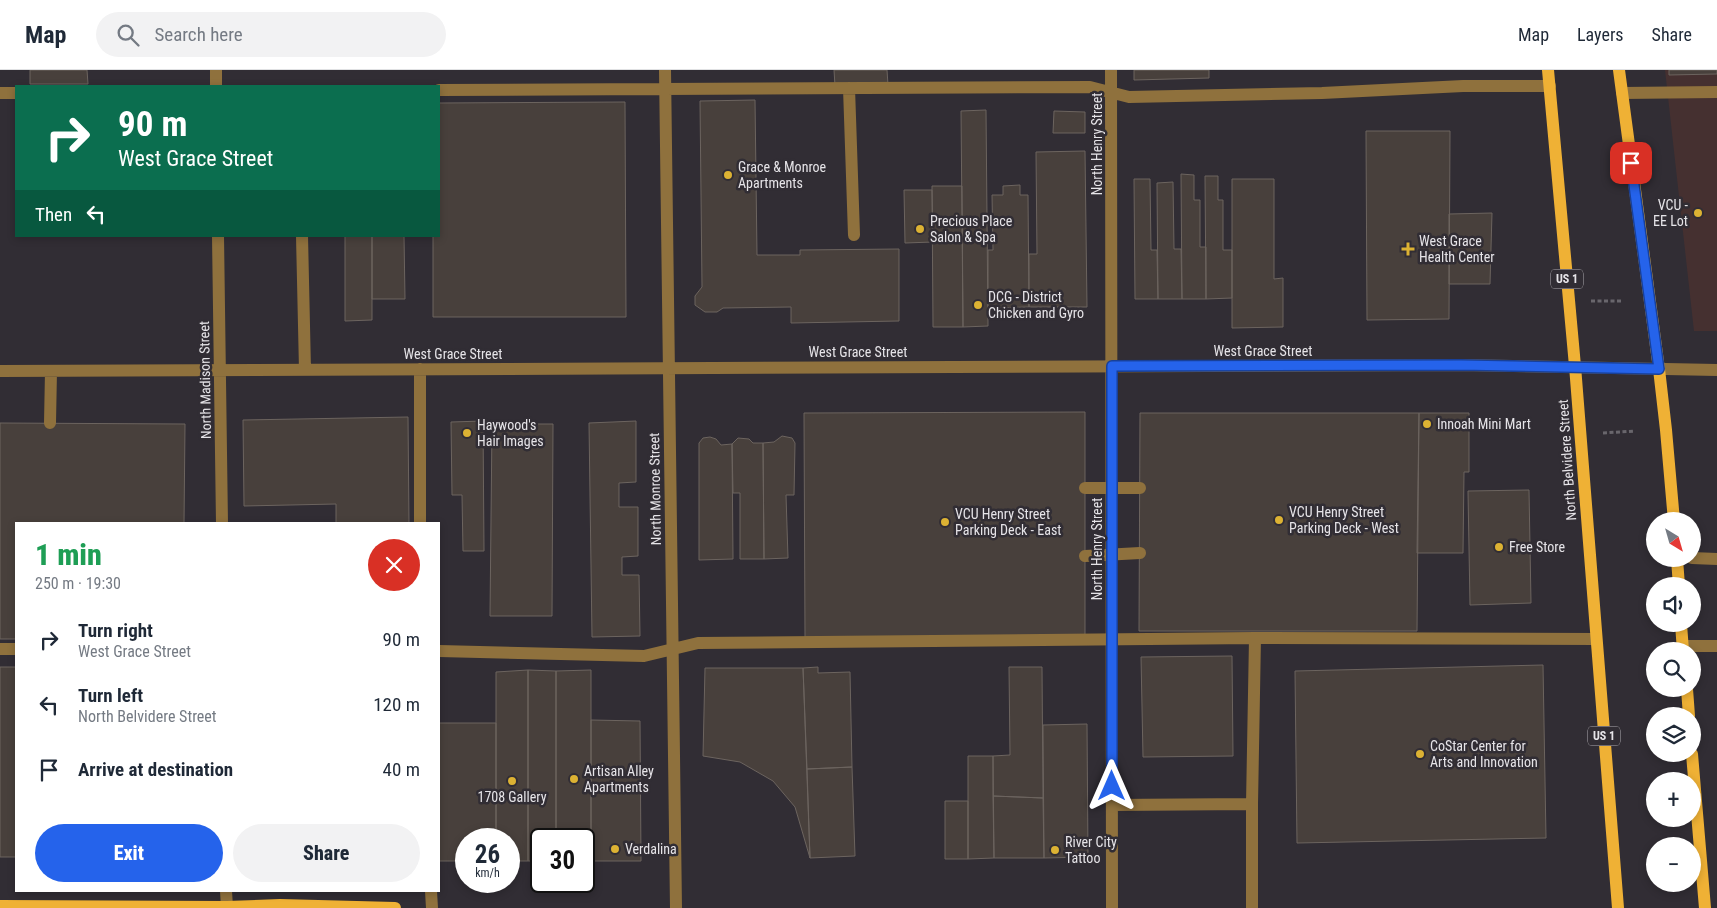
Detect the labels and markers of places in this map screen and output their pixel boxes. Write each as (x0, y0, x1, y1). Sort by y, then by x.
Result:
pin (1610, 142, 1652, 184)
place label: Grace & Monroe Apartments (738, 159, 827, 191)
marker: Grace & Monroe Apartments (722, 169, 734, 181)
place label: VCU - EE Lot (1653, 197, 1689, 229)
marker: VCU - EE Lot (1692, 207, 1704, 219)
place label: Precious Place Salon & Spa (930, 213, 1013, 245)
marker: Precious Place Salon & Spa (914, 223, 926, 235)
place label: West Grace Health Center (1419, 233, 1495, 265)
marker: West Grace Health Center (1401, 242, 1415, 256)
place label: DCG - District Chicken and Gyro (988, 289, 1084, 321)
marker: DCG - District Chicken and Gyro (972, 299, 984, 311)
place label: Innoah Mini Mart (1437, 416, 1531, 432)
place label: Haywood's Hair Images (477, 417, 544, 449)
marker: Innoah Mini Mart (1421, 418, 1433, 430)
marker: Haywood's Hair Images (461, 427, 473, 439)
place label: VCU Henry Street Parking Deck - West (1289, 504, 1399, 536)
place label: VCU Henry Street Parking Deck - East (955, 506, 1062, 538)
marker: VCU Henry Street Parking Deck - West (1273, 514, 1285, 526)
marker: VCU Henry Street Parking Deck - East (939, 516, 951, 528)
place label: Free Store (1509, 539, 1565, 555)
marker: Free Store (1493, 541, 1505, 553)
place label: CoStar Center for Arts and Innovation (1430, 738, 1538, 770)
marker: CoStar Center for Arts and Innovation (1414, 748, 1426, 760)
place label: Artisan Alley Apartments (584, 763, 654, 795)
marker: Artisan Alley Apartments (568, 773, 580, 785)
marker: 1708 Gallery (506, 775, 518, 787)
place label: 1708 Gallery (477, 789, 547, 805)
place label: River City Tattoo (1065, 834, 1117, 866)
place label: Verdalina (625, 841, 677, 857)
marker: Verdalina (609, 843, 621, 855)
marker: River City Tattoo (1049, 844, 1061, 856)

